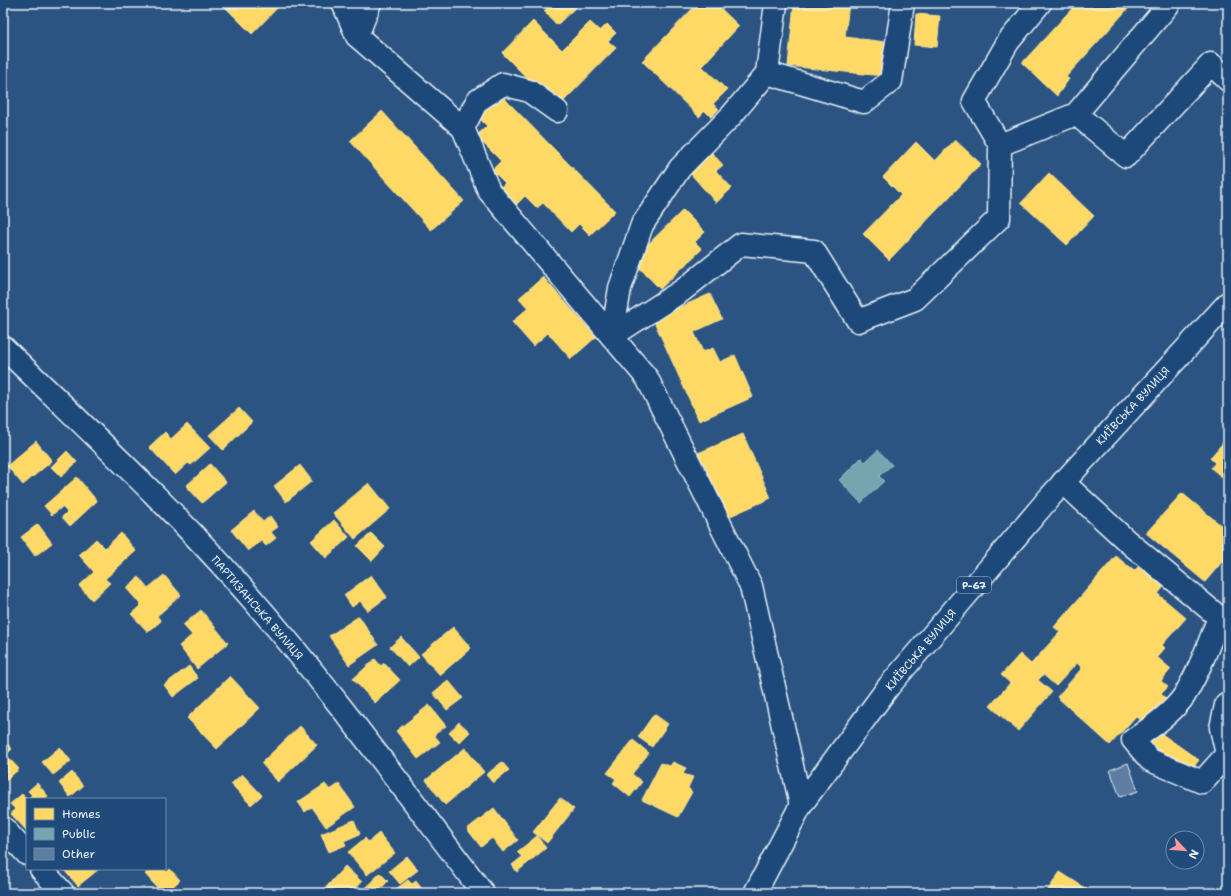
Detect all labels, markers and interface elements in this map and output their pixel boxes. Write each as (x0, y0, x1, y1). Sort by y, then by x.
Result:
street label: КИЇВСЬКА ВУЛИЦЯ (1093, 363, 1173, 449)
street label: ПАРТИЗАНСЬКА ВУЛИЦЯ (208, 553, 306, 663)
road number: Р-67 (957, 577, 991, 593)
street label: КИЇВСЬКА ВУЛИЦЯ (882, 606, 960, 694)
legend (26, 798, 166, 870)
text: Homes (62, 806, 101, 822)
text: Public (62, 826, 96, 842)
north arrow (1165, 830, 1205, 870)
text: Other (62, 846, 96, 862)
text: N (1185, 847, 1202, 862)

